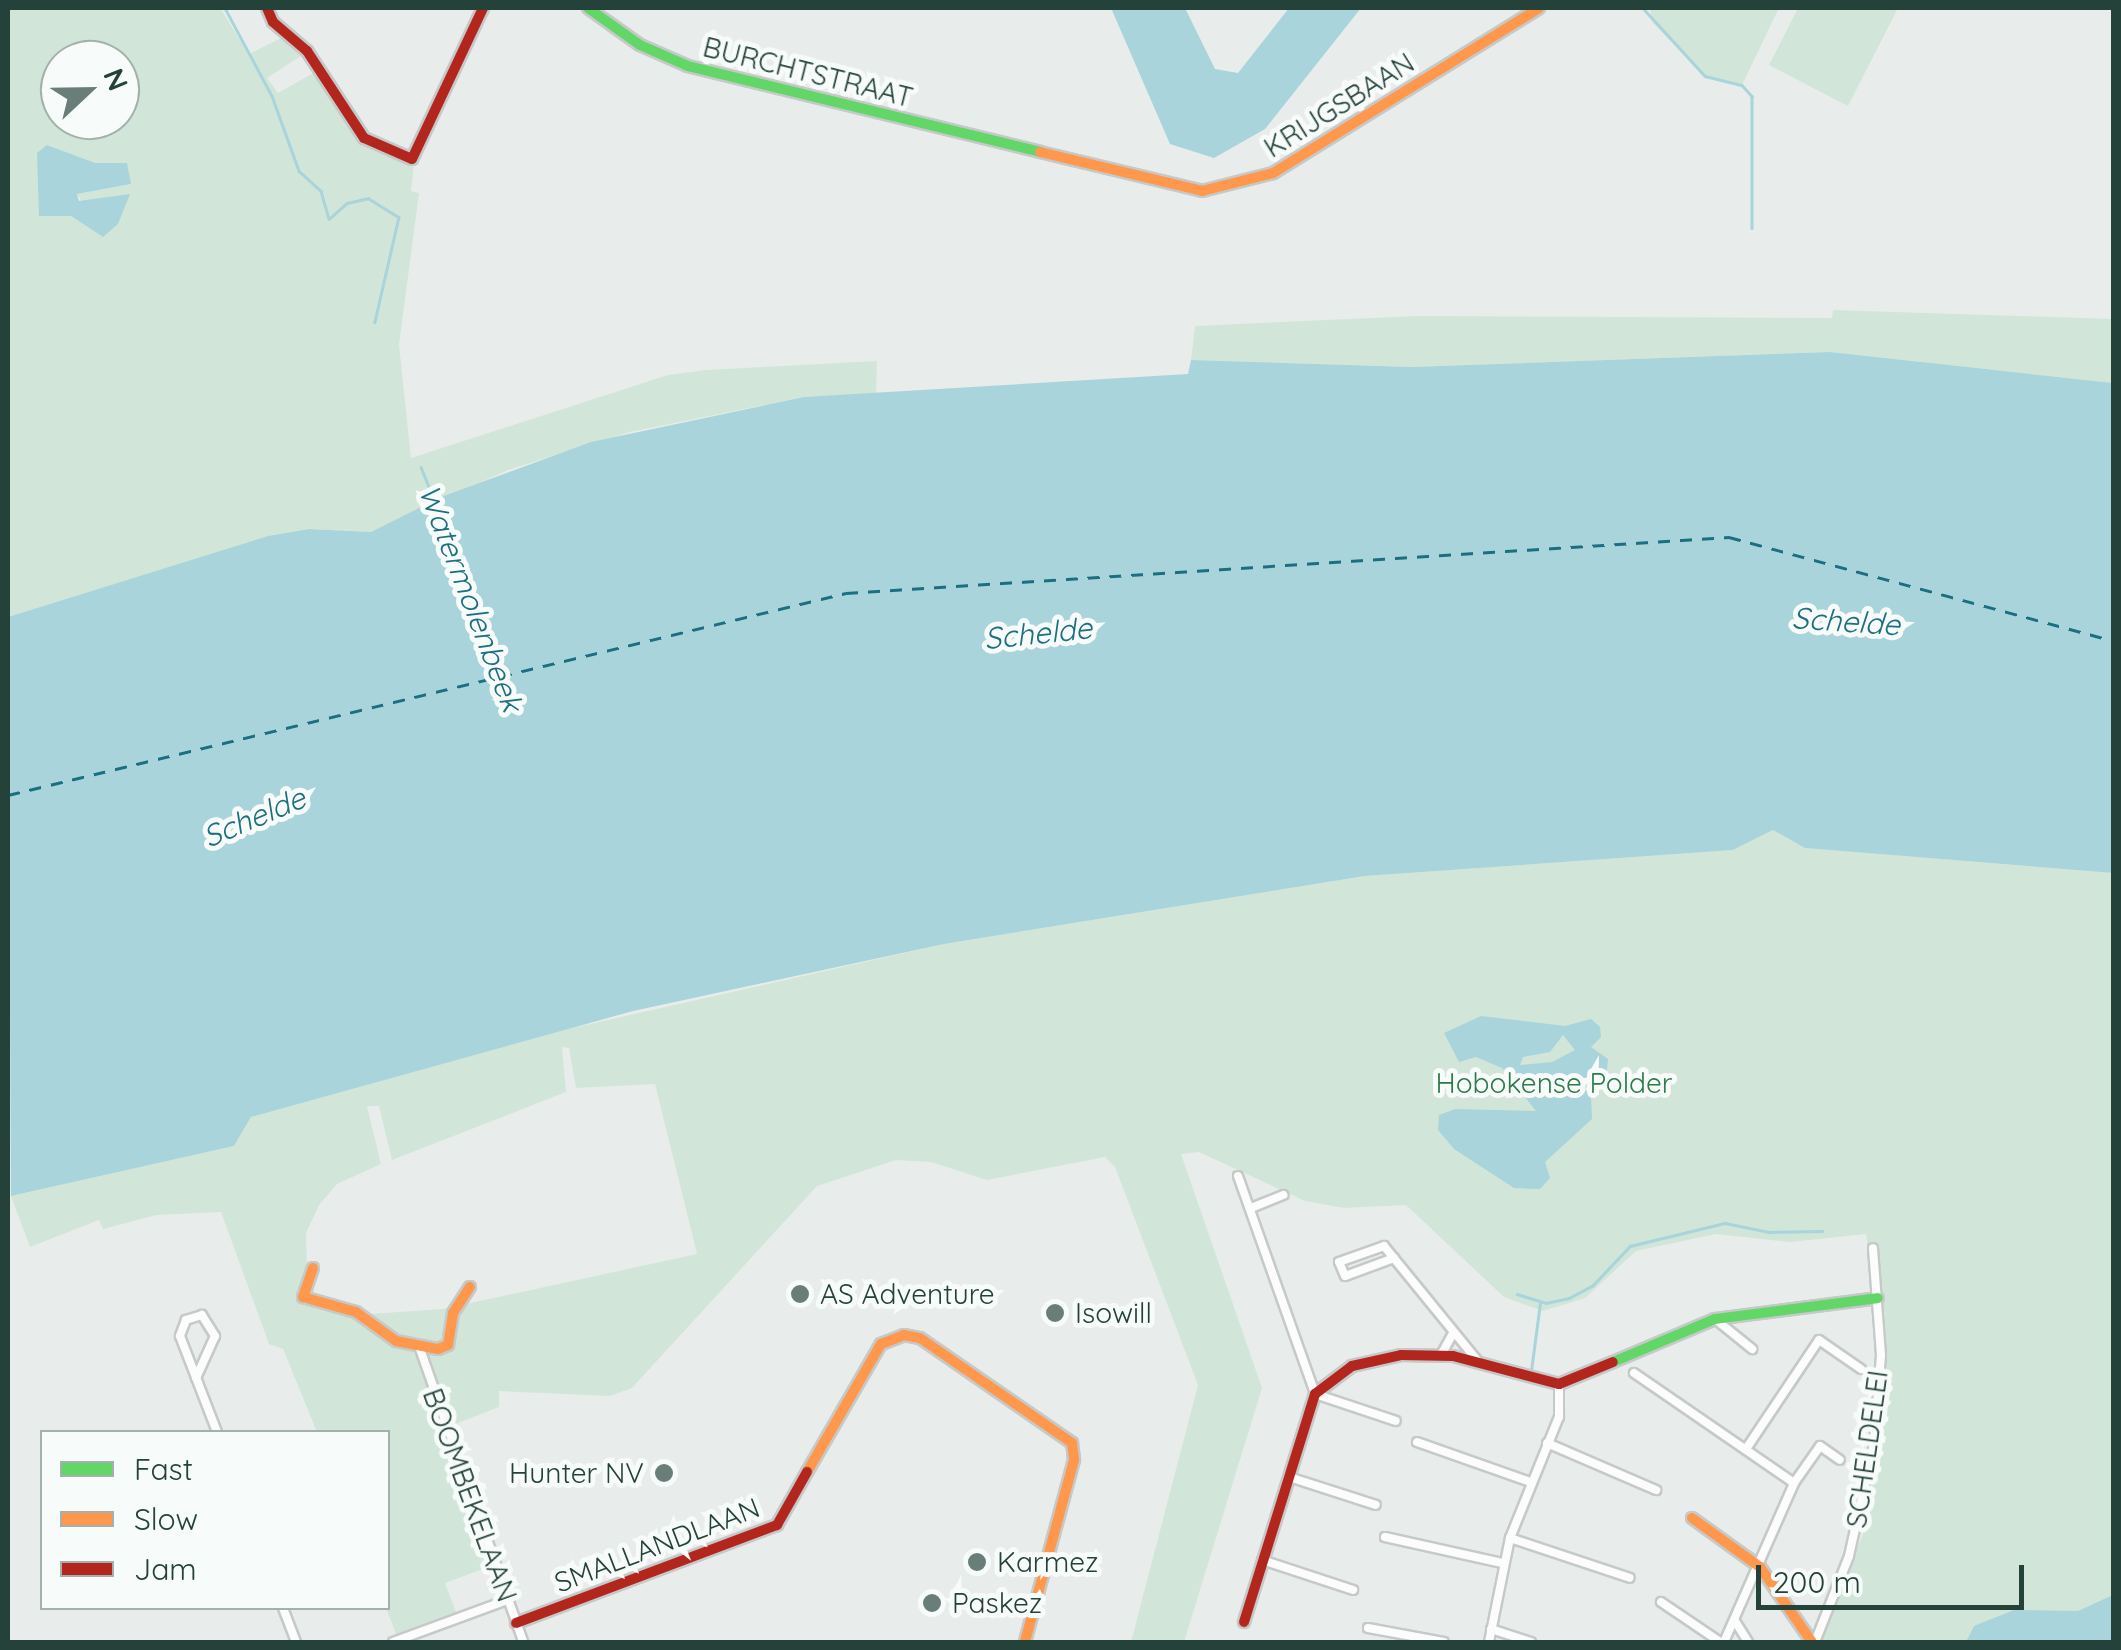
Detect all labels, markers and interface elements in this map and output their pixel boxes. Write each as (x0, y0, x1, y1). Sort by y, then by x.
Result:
street label: BURCHTSTRAAT (700, 30, 916, 114)
north arrow (40, 40, 140, 140)
street label: KRIJGSBAAN (1258, 46, 1420, 164)
text: N (96, 63, 137, 95)
water label: Watermolenbeek (411, 480, 531, 716)
water label: Schelde (1791, 599, 1901, 643)
water label: Schelde (982, 609, 1094, 657)
water label: Schelde (197, 779, 311, 855)
park label: Hobokense Polder (1436, 1066, 1672, 1100)
place label: AS Adventure (820, 1277, 995, 1311)
marker: AS Adventure (789, 1283, 811, 1305)
place label: Isowill (1075, 1296, 1152, 1330)
marker: Isowill (1044, 1302, 1066, 1324)
street label: SCHELDELEI (1839, 1368, 1895, 1530)
street label: BOOMBEKELAAN (416, 1384, 524, 1606)
legend (40, 1430, 390, 1610)
text: Fast (134, 1450, 193, 1488)
place label: Hunter NV (509, 1456, 644, 1490)
marker: Hunter NV (653, 1462, 675, 1484)
street label: SMALLANDLAAN (550, 1490, 764, 1600)
text: Slow (134, 1500, 198, 1538)
place label: Karmez (997, 1545, 1098, 1579)
scale bar (1761, 1545, 2028, 1607)
text: Jam (134, 1550, 197, 1588)
marker: Karmez (966, 1551, 988, 1573)
text: 200 m (1773, 1563, 1861, 1601)
place label: Paskez (952, 1586, 1042, 1620)
marker: Paskez (921, 1592, 943, 1614)

